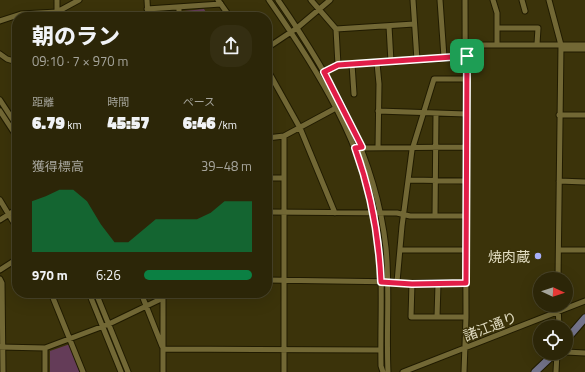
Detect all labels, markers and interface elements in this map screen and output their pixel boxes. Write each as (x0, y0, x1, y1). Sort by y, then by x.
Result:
text: 朝のラン (32, 19, 120, 53)
button: share (210, 25, 252, 67)
pin (450, 39, 484, 73)
icon: arrive (456, 45, 478, 67)
text: 09:10 · 7 × 970 m (32, 51, 128, 71)
text: 距離 (32, 94, 54, 110)
text: 時間 (107, 94, 129, 110)
text: ペース (183, 94, 215, 110)
text: 6.79 (32, 110, 65, 136)
text: 45:57 (107, 110, 150, 136)
text: 6:46 (183, 110, 216, 136)
text: km (65, 117, 82, 133)
text: /km (216, 117, 237, 133)
text: 獲得標高 (32, 156, 84, 176)
text: 39–48 m (201, 156, 252, 176)
place label: 焼肉蔵 (488, 246, 530, 267)
marker: 焼肉蔵 (533, 251, 543, 261)
text: 970 m (32, 265, 68, 285)
text: 6:26 (96, 265, 121, 285)
north arrow (533, 272, 573, 312)
map controls (533, 272, 573, 360)
street label: 諸江通り (460, 306, 520, 346)
button: locate (533, 320, 573, 360)

